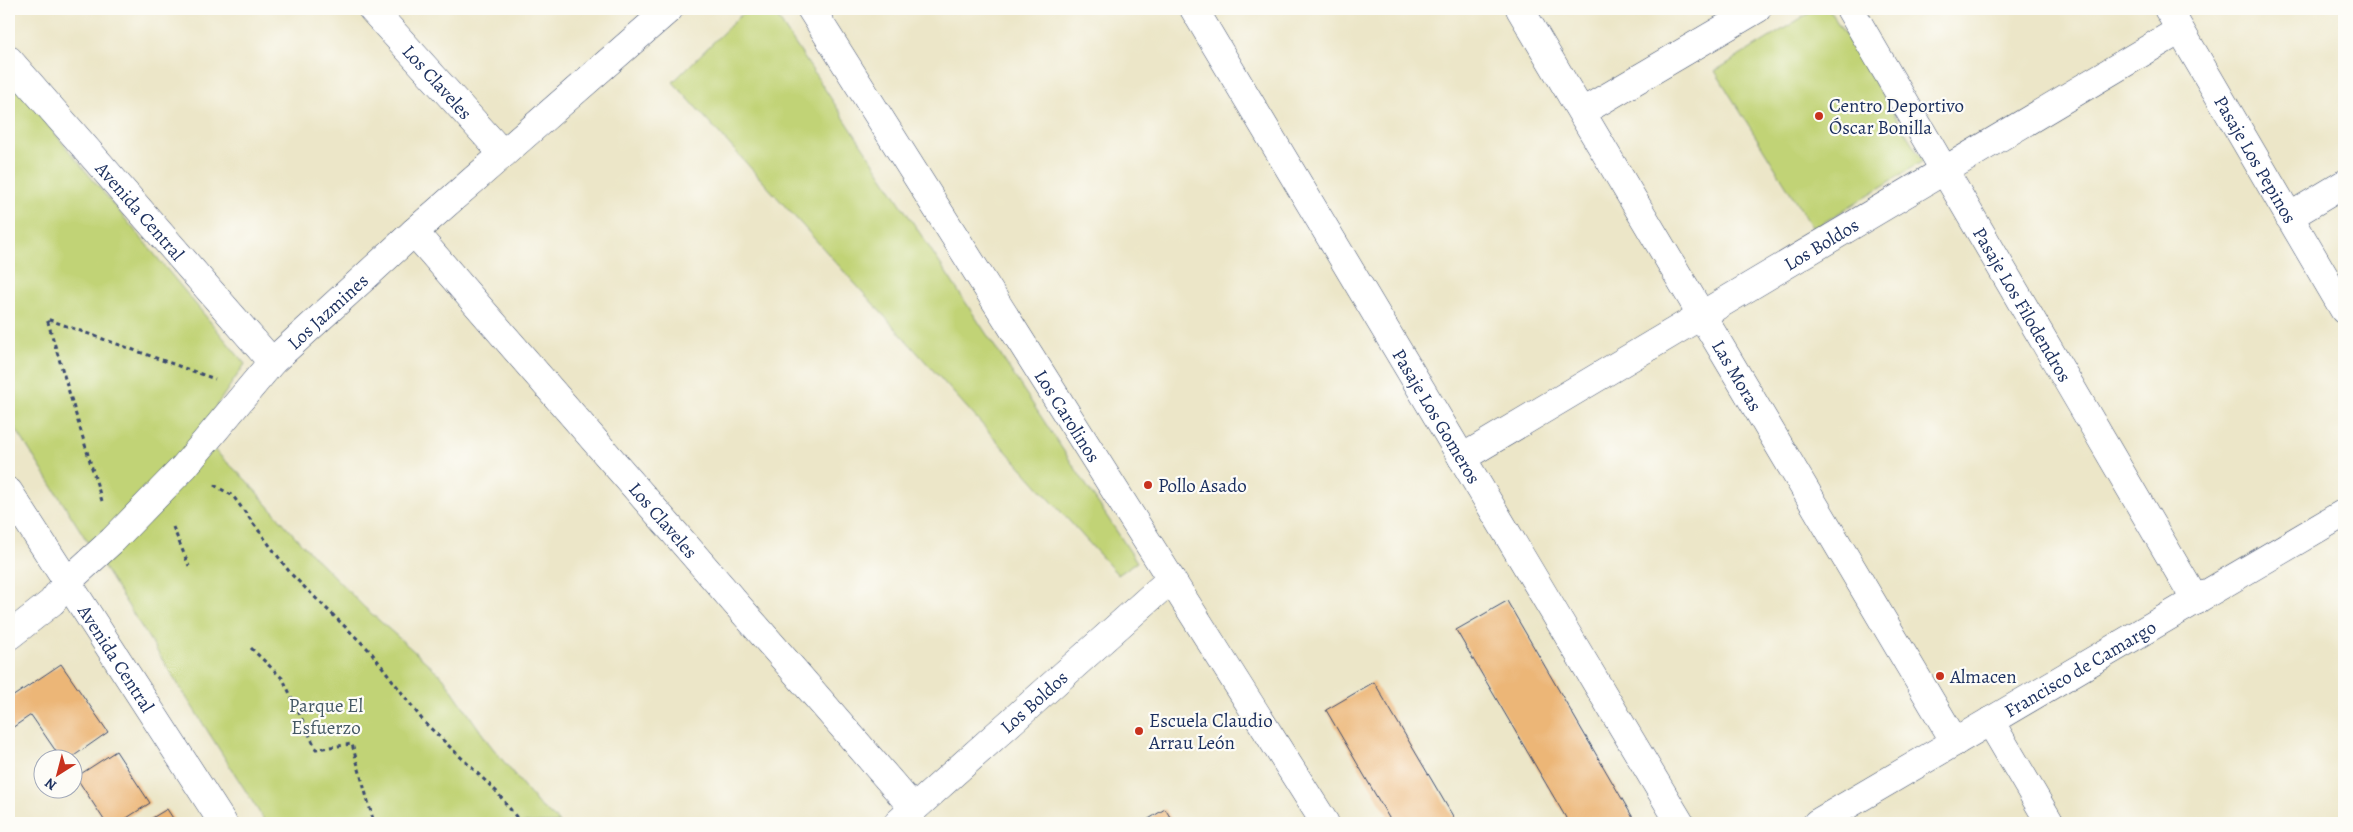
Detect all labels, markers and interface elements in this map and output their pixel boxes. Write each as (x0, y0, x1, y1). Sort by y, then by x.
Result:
street label: Los Claveles (396, 39, 478, 126)
street label: Pasaje Los Pepinos (2207, 91, 2303, 228)
place label: Centro Deportivo Óscar Bonilla (1829, 93, 1964, 141)
marker: Centro Deportivo Óscar Bonilla (1813, 110, 1825, 122)
street label: Avenida Central (89, 156, 190, 267)
street label: Los Boldos (1779, 212, 1864, 277)
street label: Pasaje Los Filodendros (1966, 223, 2077, 387)
street label: Los Jazmines (282, 268, 374, 356)
street label: Las Moras (1705, 335, 1768, 416)
street label: Pasaje Los Gomeros (1386, 344, 1487, 489)
street label: Los Carolinos (1028, 365, 1106, 468)
place label: Pollo Asado (1158, 473, 1247, 499)
street label: Los Claveles (622, 477, 703, 564)
marker: Pollo Asado (1142, 479, 1154, 491)
street label: Avenida Central (71, 599, 160, 718)
street label: Francisco de Camargo (2000, 614, 2161, 724)
place label: Almacen (1949, 664, 2017, 690)
street label: Los Boldos (995, 665, 1074, 740)
marker: Almacen (1934, 670, 1946, 682)
park label: Parque El Esfuerzo (289, 693, 363, 741)
place label: Escuela Claudio Arrau León (1148, 708, 1273, 756)
marker: Escuela Claudio Arrau León (1133, 725, 1145, 737)
north arrow (32, 750, 82, 800)
text: N (41, 773, 60, 795)

